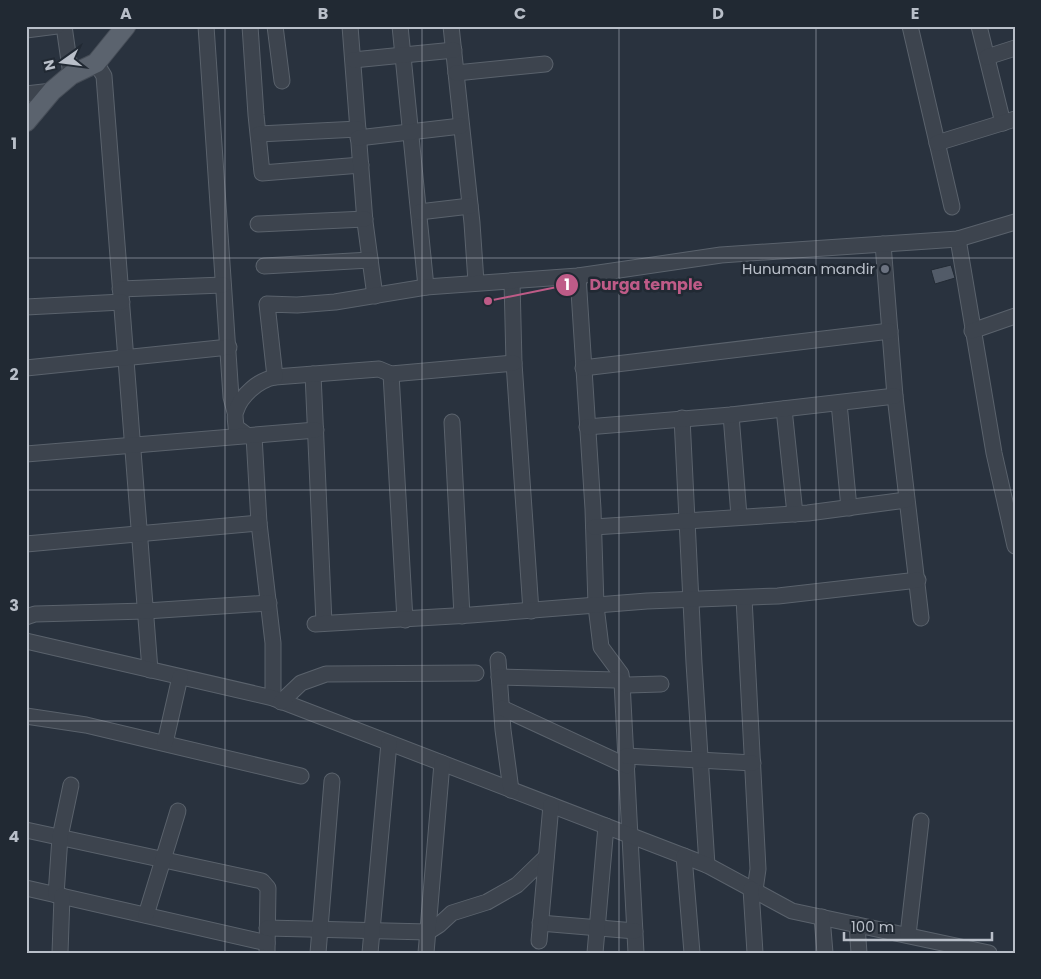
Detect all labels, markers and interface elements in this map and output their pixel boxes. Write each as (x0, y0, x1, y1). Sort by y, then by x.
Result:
text: A (120, 2, 132, 25)
text: B (318, 2, 328, 25)
text: C (514, 2, 526, 25)
text: D (712, 2, 724, 25)
text: E (911, 2, 919, 25)
north arrow (38, 38, 88, 88)
text: N (38, 58, 60, 73)
text: 1 (11, 132, 17, 155)
place label: Hunuman mandir (742, 258, 875, 279)
marker: Hunuman mandir (879, 263, 891, 275)
callout: Durga temple (555, 269, 713, 300)
text: Durga temple (589, 273, 703, 296)
text: 1 (564, 274, 570, 295)
text: 2 (9, 363, 19, 386)
text: 3 (9, 594, 19, 617)
text: 4 (9, 825, 20, 848)
scale bar (844, 909, 991, 941)
text: 100 m (851, 916, 894, 937)

